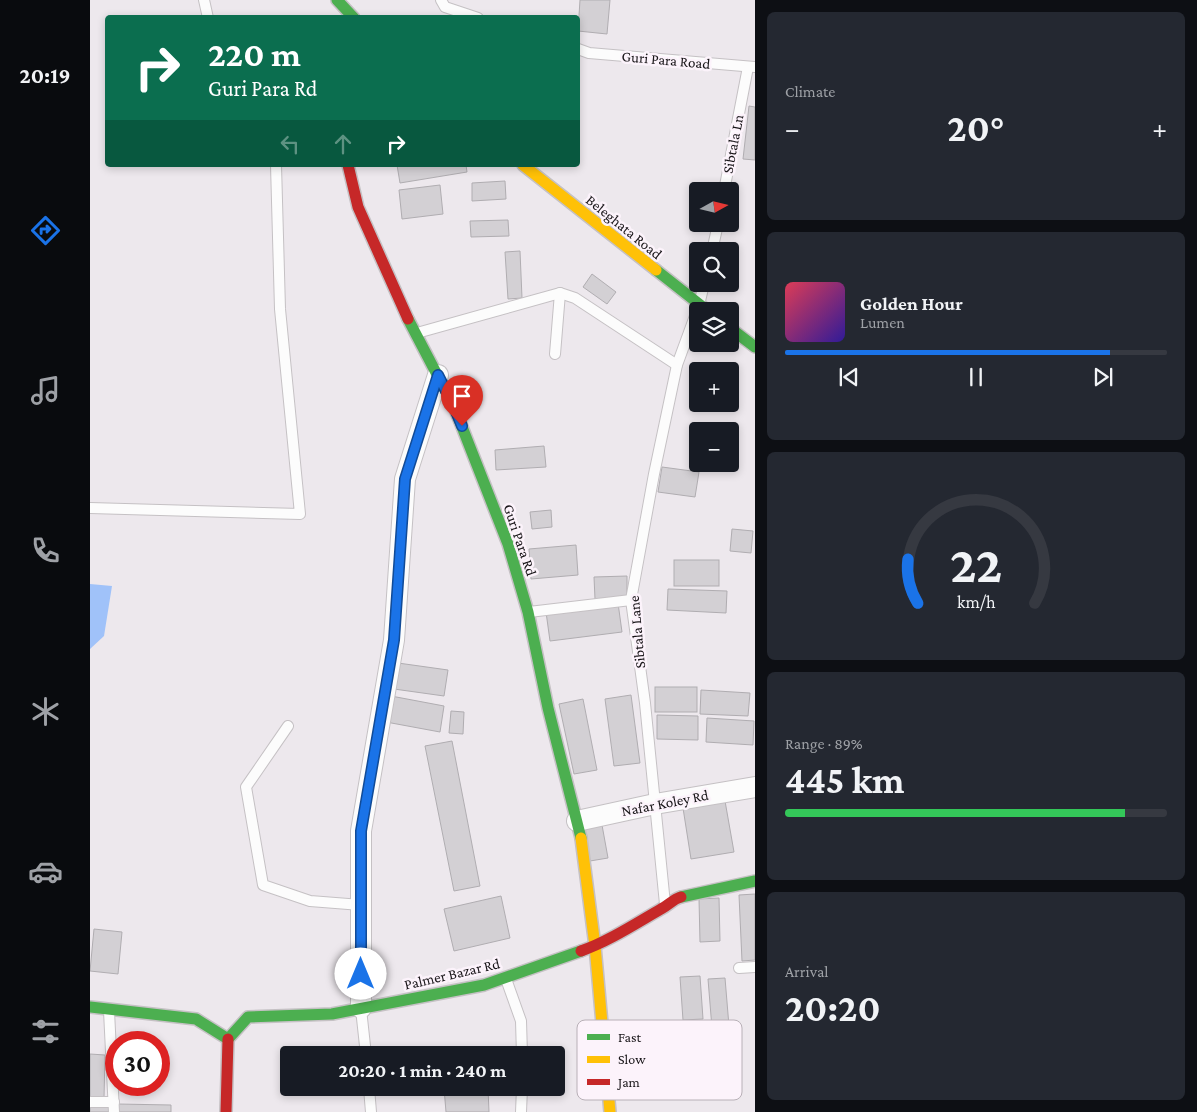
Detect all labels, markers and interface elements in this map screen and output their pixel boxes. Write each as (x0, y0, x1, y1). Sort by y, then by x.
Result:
icon: right (125, 35, 190, 100)
text: 220 m (208, 35, 301, 74)
street label: Guri Para Road (621, 48, 711, 72)
text: 20:19 (20, 63, 70, 88)
text: Guri Para Rd (208, 76, 317, 101)
text: Climate (785, 83, 835, 100)
text: 20° (947, 107, 1005, 149)
street label: Sibtala Ln (719, 113, 747, 175)
text: − (785, 113, 800, 144)
text: + (1152, 113, 1167, 144)
icon: left (276, 130, 304, 158)
icon: ahead (329, 130, 357, 158)
icon: right (382, 130, 410, 158)
north arrow (689, 182, 739, 232)
map controls (689, 182, 739, 472)
street label: Beleghata Road (582, 192, 665, 263)
icon: directions (28, 213, 63, 248)
button: search (689, 242, 739, 292)
text: Golden Hour (860, 293, 963, 314)
button: layers (689, 302, 739, 352)
text: Lumen (860, 314, 905, 331)
button: + (689, 362, 739, 412)
icon: previous (835, 363, 863, 391)
icon: pause (962, 363, 990, 391)
icon: next (1089, 363, 1117, 391)
icon: music (28, 373, 63, 408)
pin (441, 375, 483, 426)
icon: arrive (448, 382, 476, 410)
button: − (689, 422, 739, 472)
street label: Guri Para Rd (500, 502, 540, 578)
icon: phone (28, 533, 63, 568)
text: 22 (950, 535, 1002, 593)
text: km/h (957, 592, 996, 612)
street label: Sibtala Lane (626, 594, 648, 669)
icon: climate (28, 694, 63, 729)
text: Range · 89% (785, 735, 863, 752)
text: 445 km (785, 759, 905, 801)
street label: Nafar Koley Rd (620, 787, 710, 820)
icon: car (28, 854, 63, 889)
position arrow (334, 947, 386, 999)
street label: Palmer Bazar Rd (403, 955, 501, 993)
text: Arrival (785, 963, 829, 980)
text: 20:20 (785, 987, 880, 1029)
icon: filters (28, 1014, 63, 1049)
legend (577, 1020, 742, 1100)
text: Fast (618, 1029, 642, 1045)
speed limit sign: 30 (105, 1031, 170, 1096)
text: Slow (618, 1051, 646, 1067)
text: 20:20 · 1 min · 240 m (339, 1060, 506, 1081)
text: Jam (616, 1074, 640, 1090)

